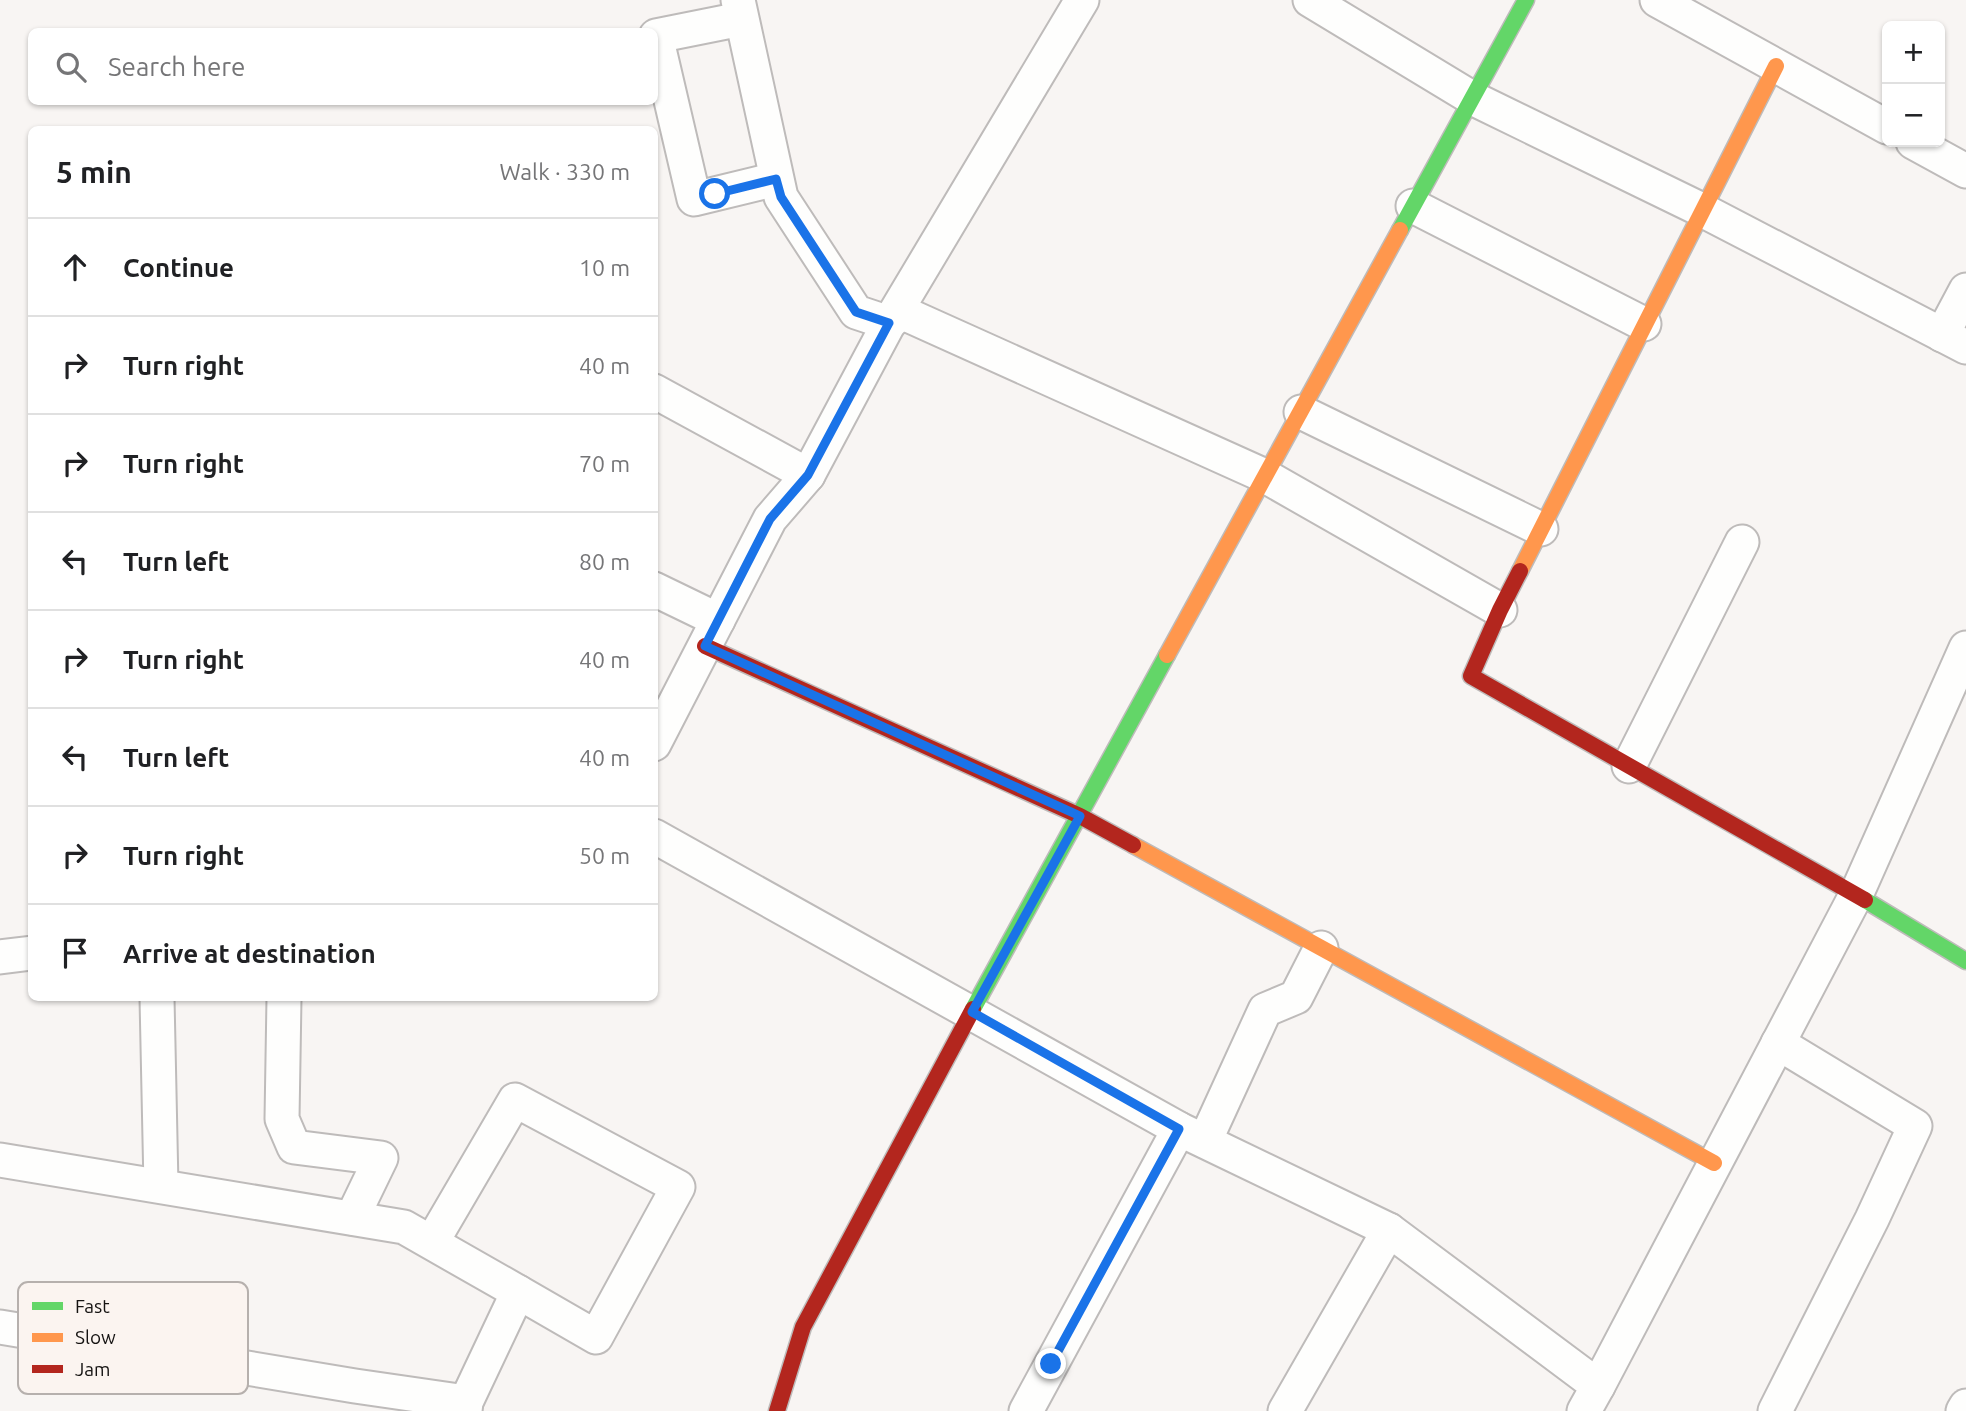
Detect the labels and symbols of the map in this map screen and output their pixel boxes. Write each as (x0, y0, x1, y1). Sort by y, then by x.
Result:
route start (699, 178, 730, 209)
legend (18, 1282, 248, 1394)
text: Fast (75, 1295, 110, 1317)
text: Slow (75, 1326, 116, 1348)
route end (1035, 1348, 1066, 1379)
text: Jam (75, 1358, 111, 1380)

